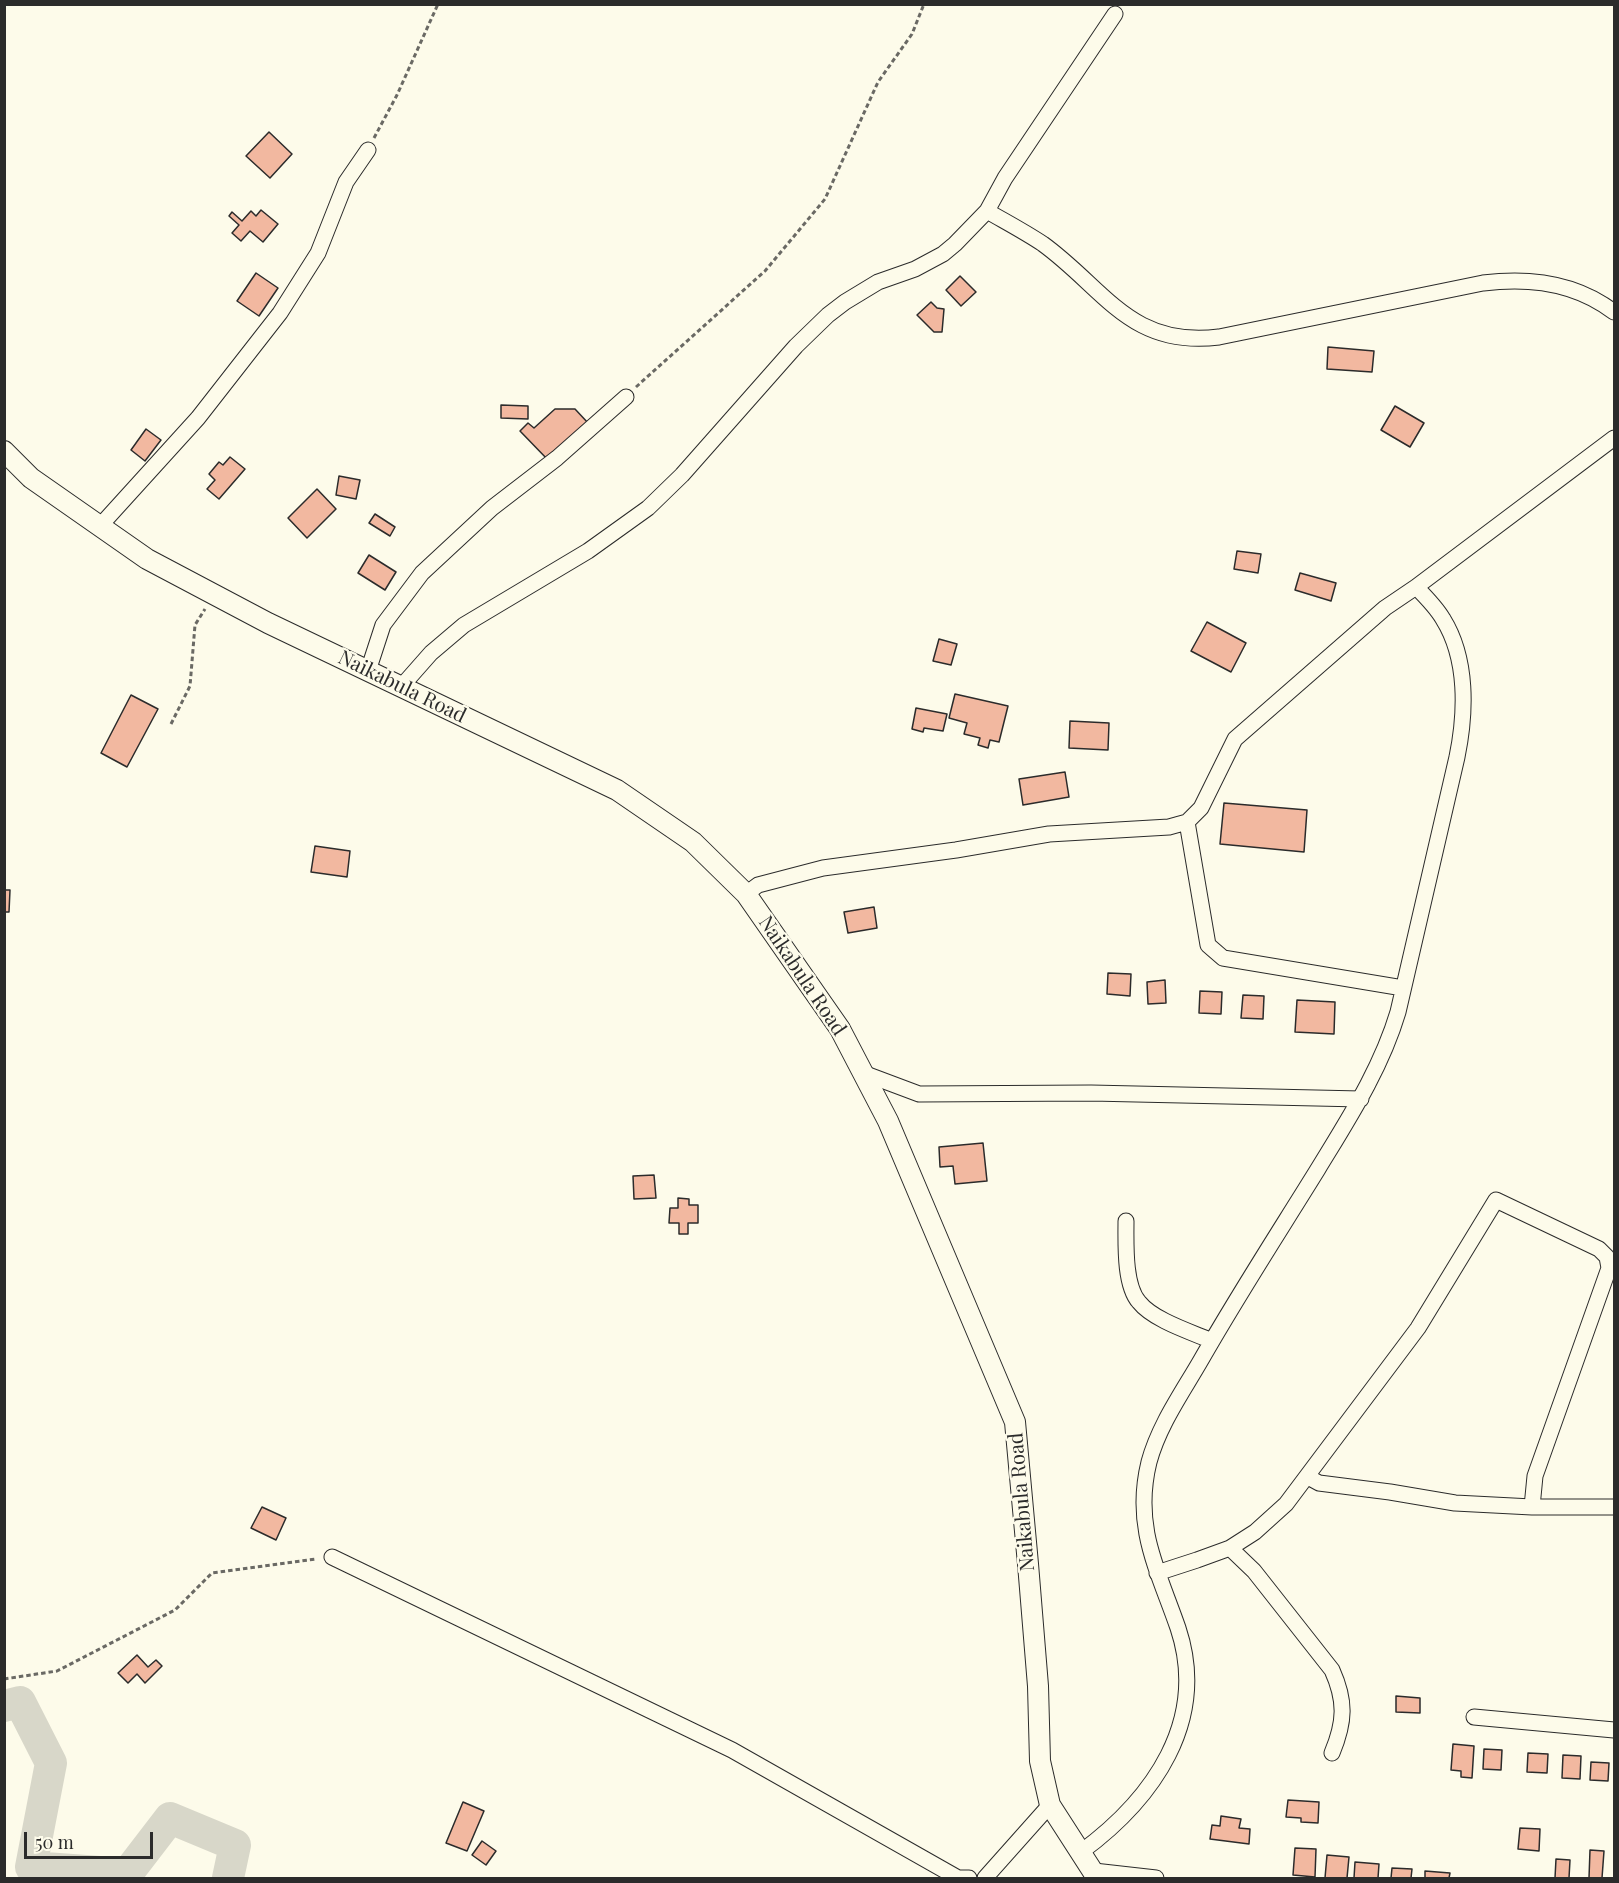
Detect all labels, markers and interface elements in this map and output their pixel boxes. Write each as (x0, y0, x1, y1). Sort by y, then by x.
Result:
street label: Naikabula Road (334, 646, 470, 728)
street label: Naikabula Road (753, 912, 851, 1040)
street label: Naikabula Road (1004, 1432, 1040, 1572)
scale bar (27, 1820, 156, 1858)
text: 50 m (35, 1830, 74, 1854)

